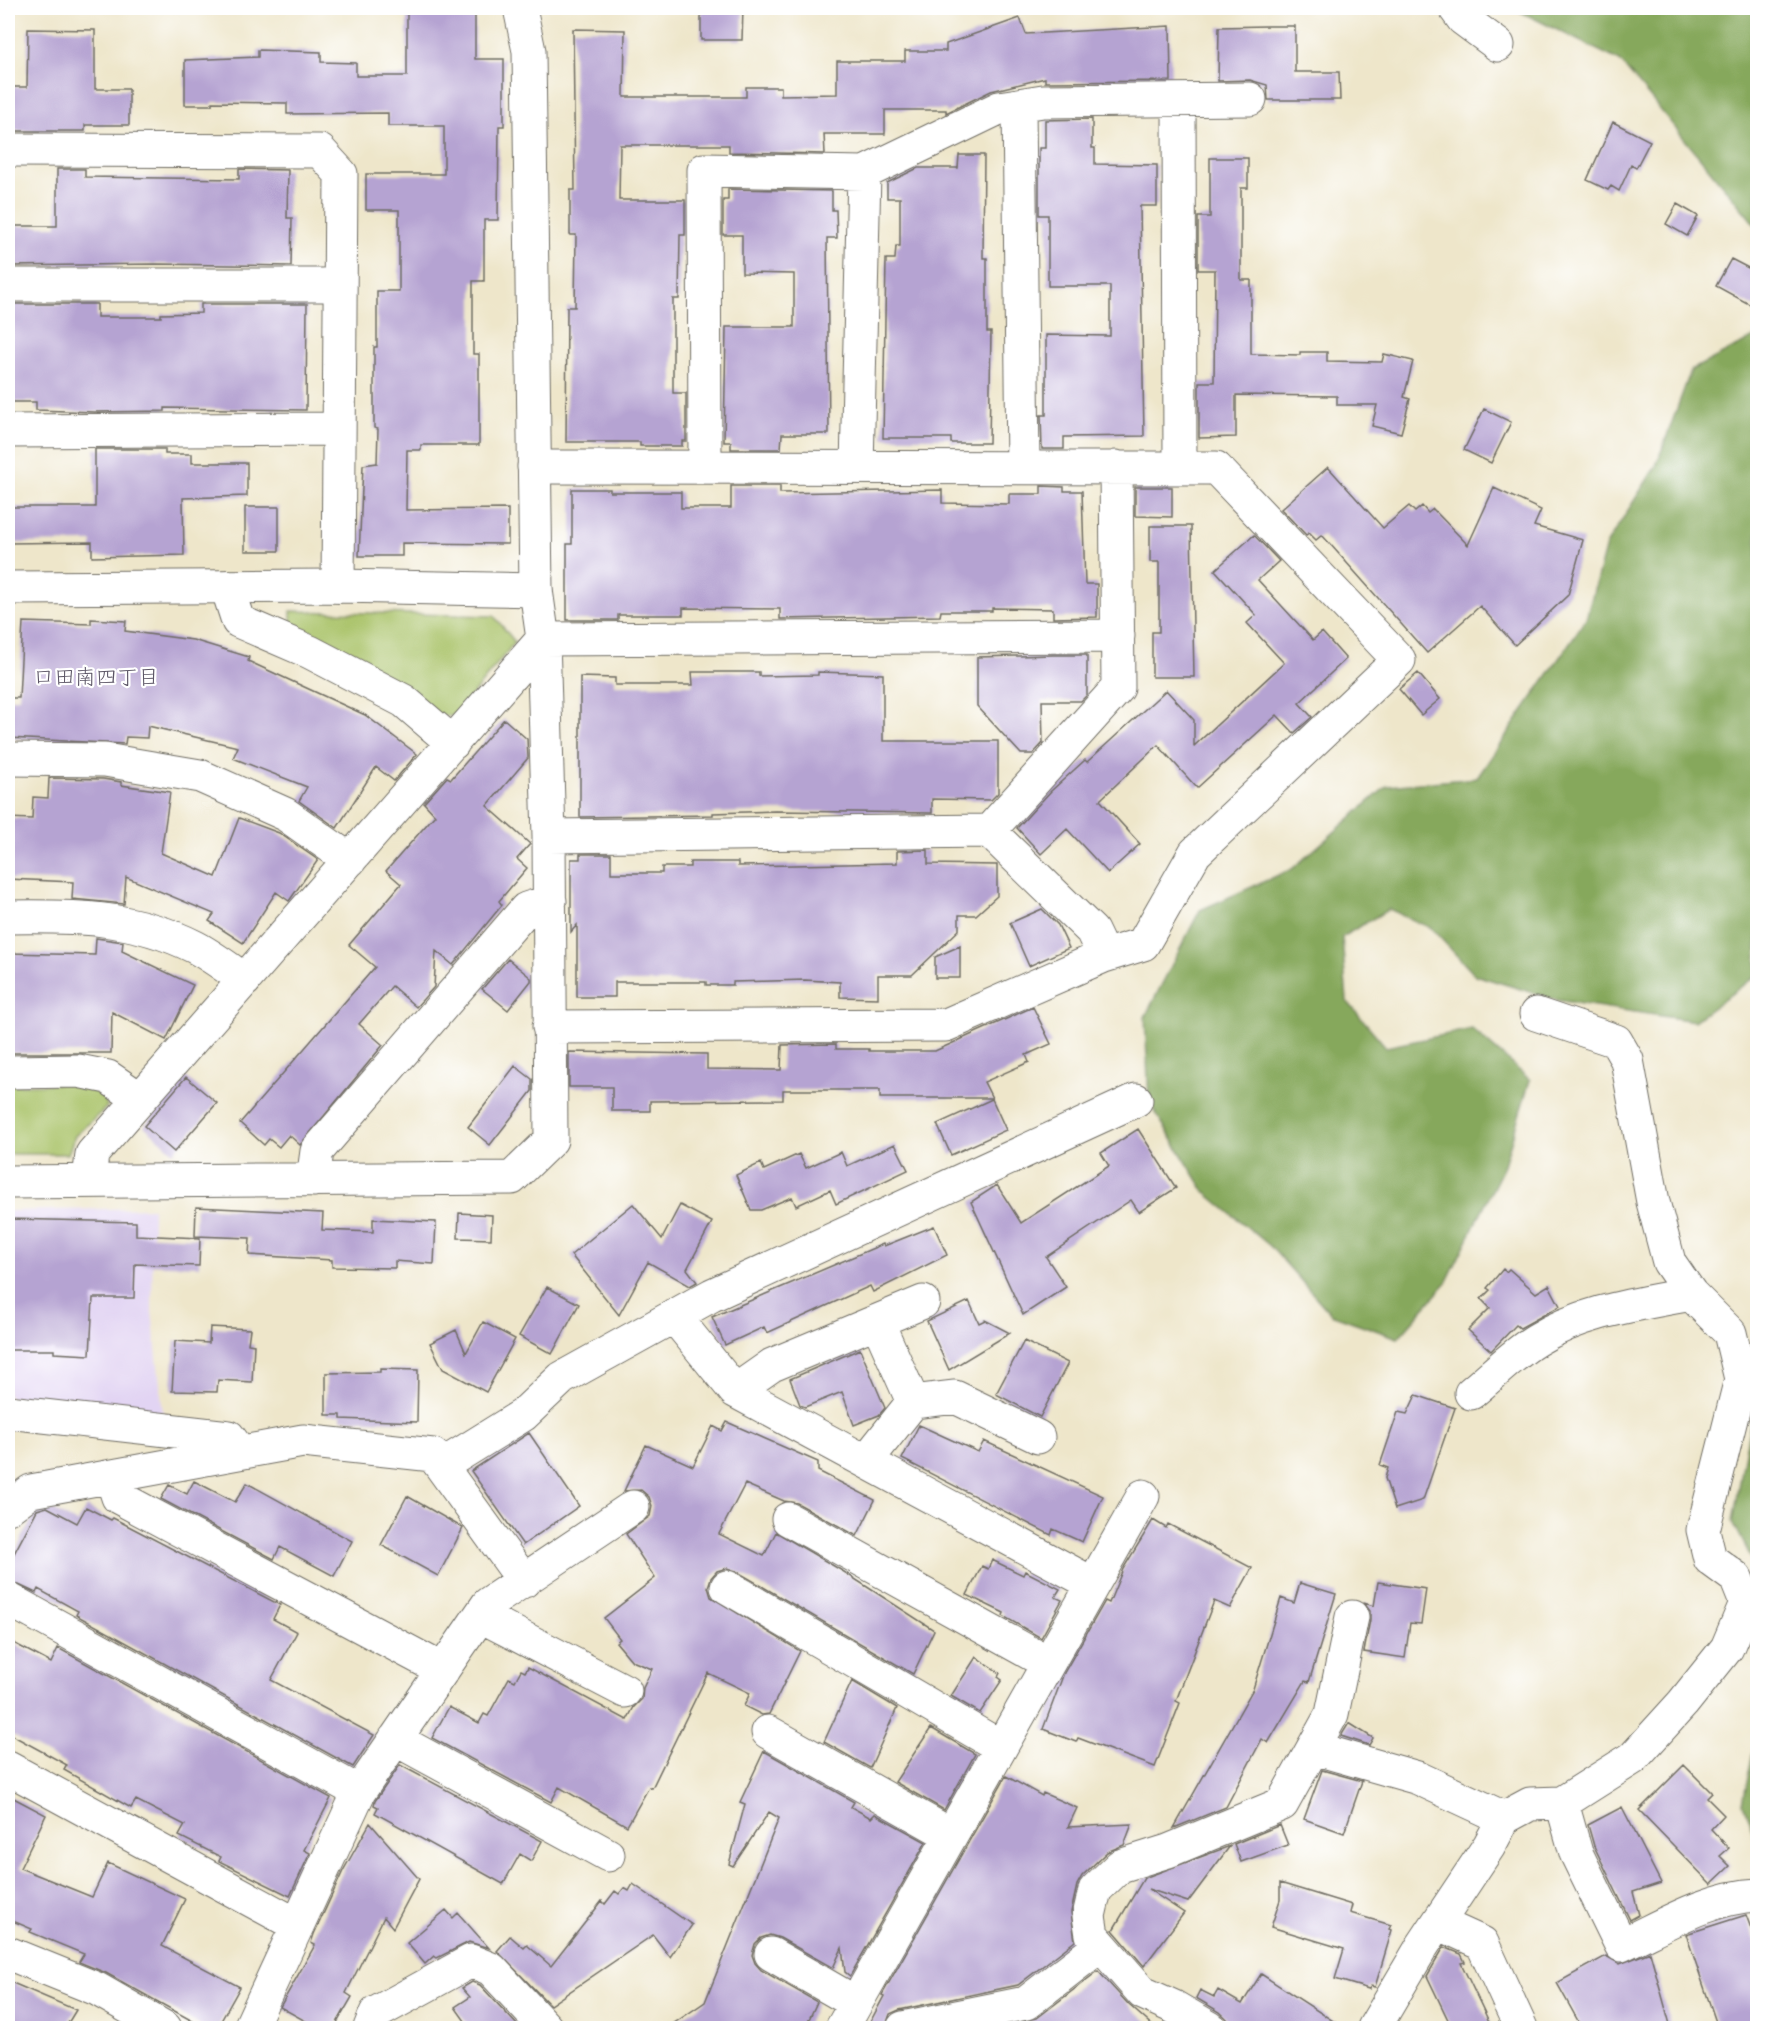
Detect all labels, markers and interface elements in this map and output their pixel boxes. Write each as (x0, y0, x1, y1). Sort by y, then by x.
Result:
district label: 口田南四丁目 (33, 666, 159, 693)

